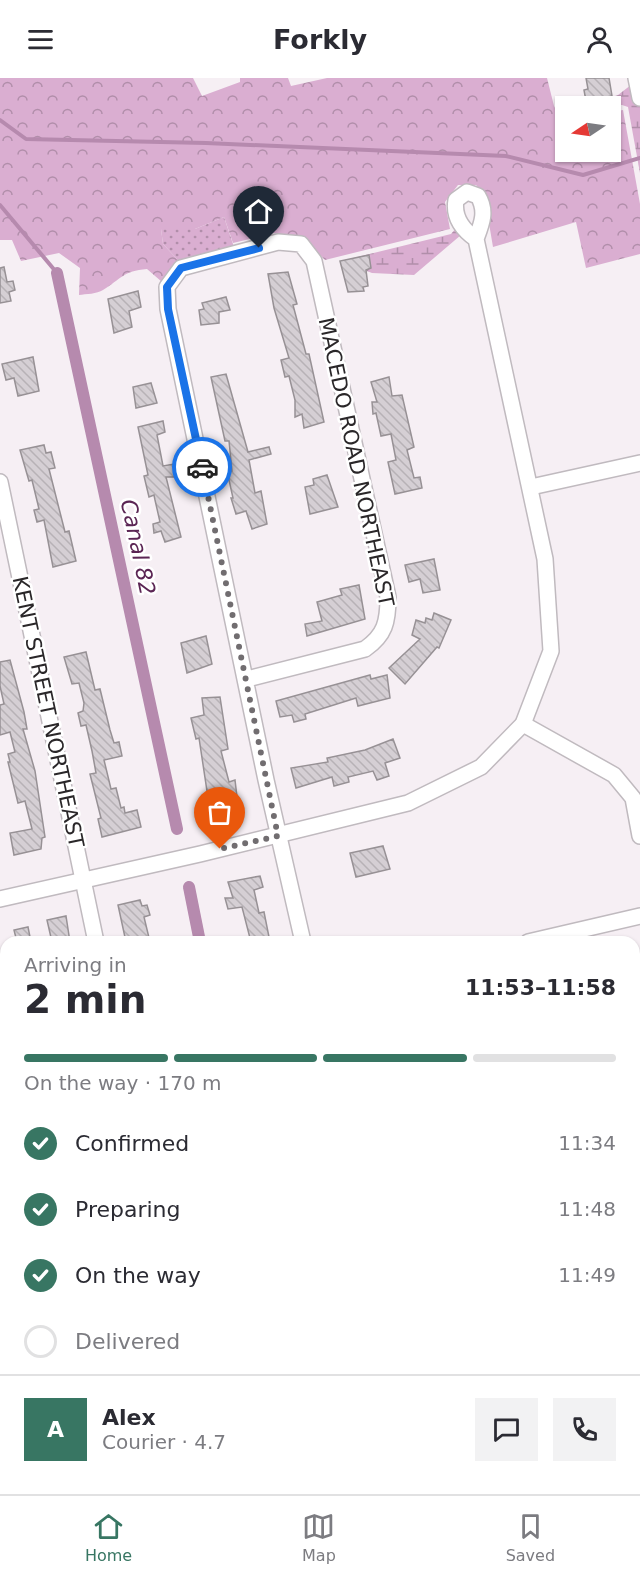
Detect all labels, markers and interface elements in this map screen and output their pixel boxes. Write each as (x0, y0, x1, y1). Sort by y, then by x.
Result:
icon: menu (24, 23, 57, 56)
icon: person (583, 23, 616, 56)
text: Forkly (273, 24, 367, 55)
north arrow (555, 96, 621, 162)
map controls (555, 96, 621, 162)
pin (233, 186, 284, 248)
icon: home (242, 195, 275, 228)
street label: MACEDO ROAD NORTHEAST (314, 315, 398, 609)
courier (172, 437, 232, 497)
icon: car (186, 451, 219, 484)
water label: Canal 82 (116, 497, 160, 597)
street label: KENT STREET NORTHEAST (7, 574, 89, 850)
pin (194, 787, 245, 849)
icon: bag (203, 796, 236, 829)
text: Arriving in (24, 953, 127, 977)
text: 11:53–11:58 (465, 975, 616, 1000)
text: 2 min (24, 977, 146, 1022)
text: On the way · 170 m (24, 1071, 222, 1095)
icon: check (24, 1127, 57, 1160)
text: Confirmed (75, 1131, 189, 1156)
text: 11:34 (558, 1131, 616, 1155)
icon: check (24, 1193, 57, 1226)
text: Preparing (75, 1197, 181, 1222)
text: 11:48 (558, 1197, 616, 1221)
icon: check (24, 1259, 57, 1292)
text: On the way (75, 1263, 201, 1288)
text: 11:49 (558, 1263, 616, 1287)
text: Delivered (75, 1329, 180, 1354)
button: chat (475, 1398, 538, 1461)
button: phone (553, 1398, 616, 1461)
text: Alex (102, 1405, 156, 1430)
text: A (47, 1417, 64, 1442)
text: Courier · 4.7 (102, 1430, 226, 1454)
tab: Home (85, 1510, 132, 1565)
tab: Map (302, 1510, 336, 1565)
tab: Saved (506, 1510, 555, 1565)

